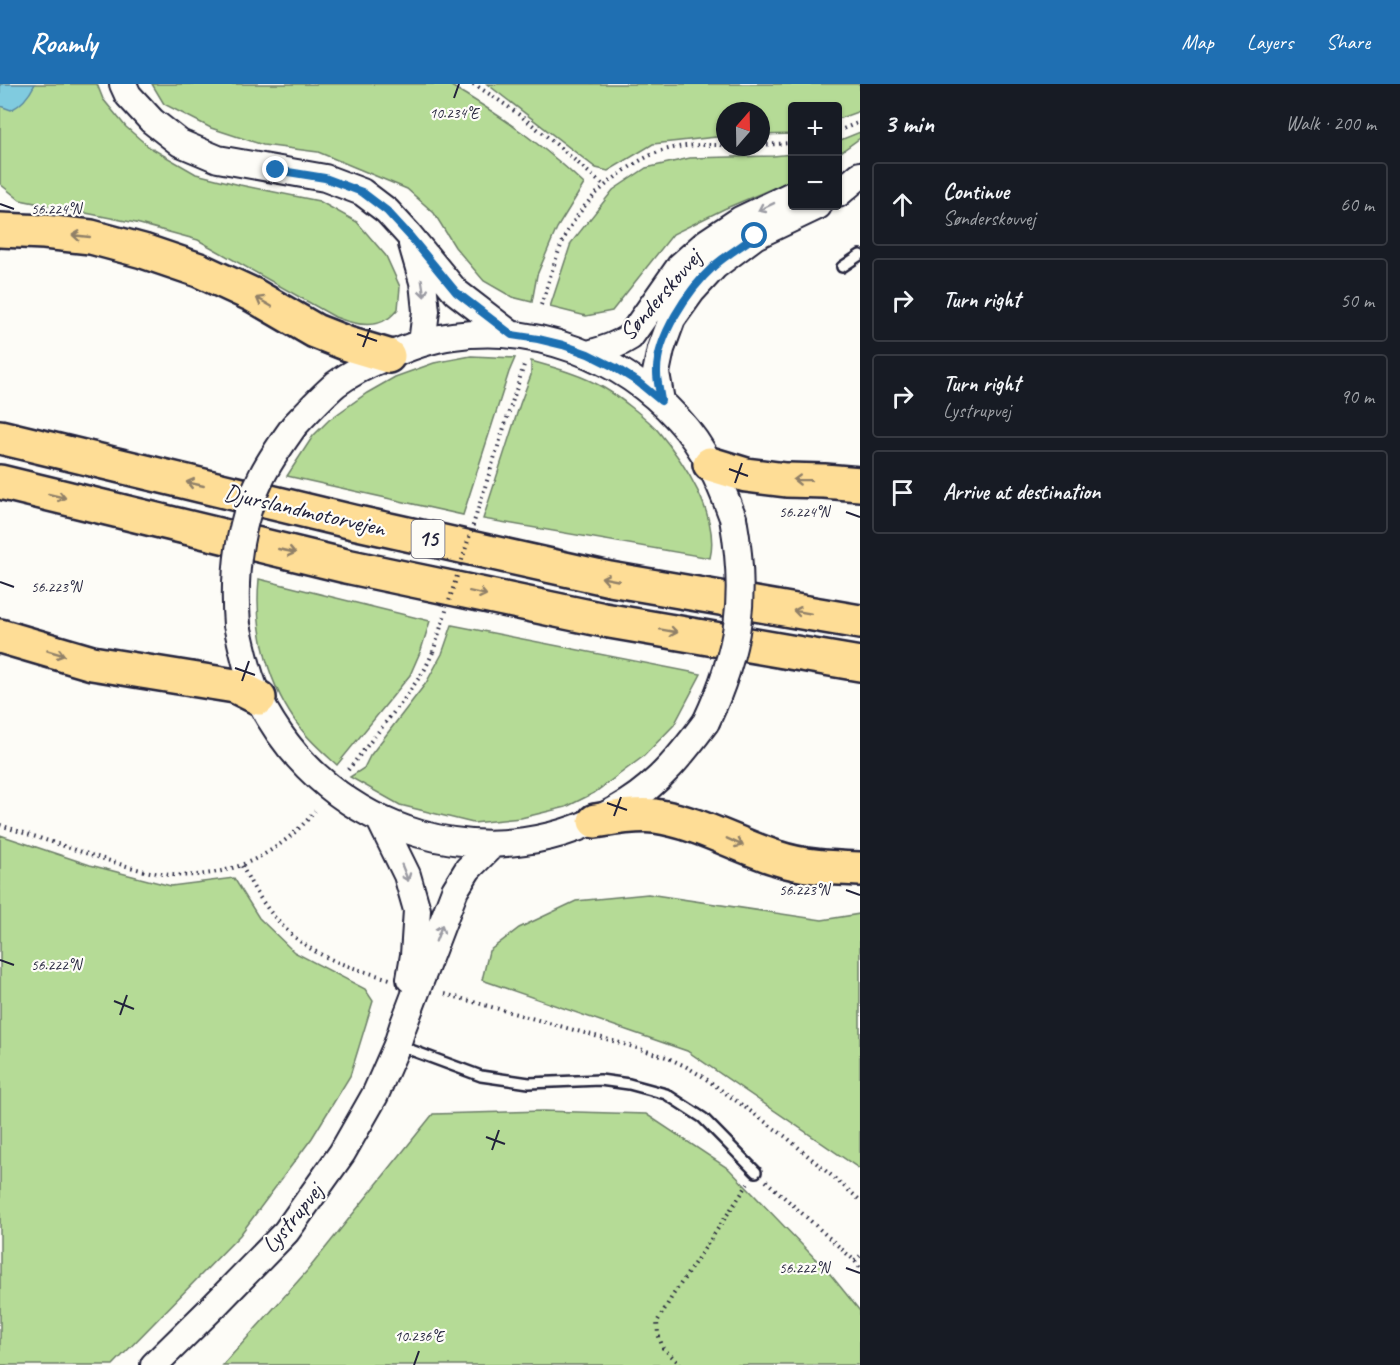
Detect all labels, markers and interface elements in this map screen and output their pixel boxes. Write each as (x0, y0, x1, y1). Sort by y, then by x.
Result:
text: Roamly (30, 25, 97, 60)
text: Map (1181, 29, 1214, 55)
text: Layers (1247, 29, 1293, 55)
text: Share (1326, 29, 1370, 55)
north arrow (716, 102, 770, 156)
map controls (788, 102, 842, 210)
button: + (788, 102, 842, 156)
text: 10.234°E (430, 104, 481, 123)
text: 3 min (884, 107, 934, 140)
text: Walk · 200 m (1286, 111, 1376, 136)
route end (262, 156, 288, 182)
button: − (788, 156, 842, 210)
text: Continue (943, 178, 1009, 206)
icon: ahead (886, 188, 919, 221)
text: 60 m (1340, 192, 1374, 217)
text: 56.224°N (31, 200, 84, 219)
one-way arrow (758, 202, 776, 214)
text: Sønderskovvej (943, 206, 1035, 231)
route start (741, 222, 767, 248)
one-way arrow (72, 231, 92, 242)
street label: Sønderskovvej (612, 241, 710, 347)
one-way arrow (418, 278, 429, 298)
icon: right (886, 284, 919, 317)
text: Turn right (943, 286, 1020, 314)
text: 50 m (1340, 288, 1374, 313)
one-way arrow (256, 295, 273, 307)
text: Turn right (943, 370, 1020, 398)
icon: right (886, 380, 919, 413)
text: 90 m (1340, 384, 1374, 409)
text: Lystrupvej (943, 398, 1011, 423)
one-way arrow (792, 474, 812, 486)
icon: arrive (886, 476, 919, 509)
street label: Djurslandmotorvejen (221, 477, 390, 543)
one-way arrow (186, 478, 205, 490)
text: Arrive at destination (943, 478, 1100, 506)
one-way arrow (47, 491, 66, 503)
text: 56.224°N (779, 503, 832, 522)
road number: 15 (412, 520, 444, 558)
one-way arrow (277, 546, 296, 558)
one-way arrow (601, 573, 620, 584)
text: 56.223°N (31, 578, 84, 597)
one-way arrow (468, 588, 487, 600)
one-way arrow (793, 606, 813, 617)
one-way arrow (658, 626, 678, 637)
one-way arrow (46, 648, 65, 659)
one-way arrow (726, 838, 744, 849)
one-way arrow (400, 863, 411, 881)
text: 56.223°N (779, 881, 832, 900)
one-way arrow (434, 924, 445, 942)
text: 56.222°N (31, 956, 84, 975)
street label: Lystrupvej (255, 1175, 331, 1259)
text: 56.222°N (779, 1259, 832, 1278)
text: 10.236°E (395, 1327, 446, 1346)

